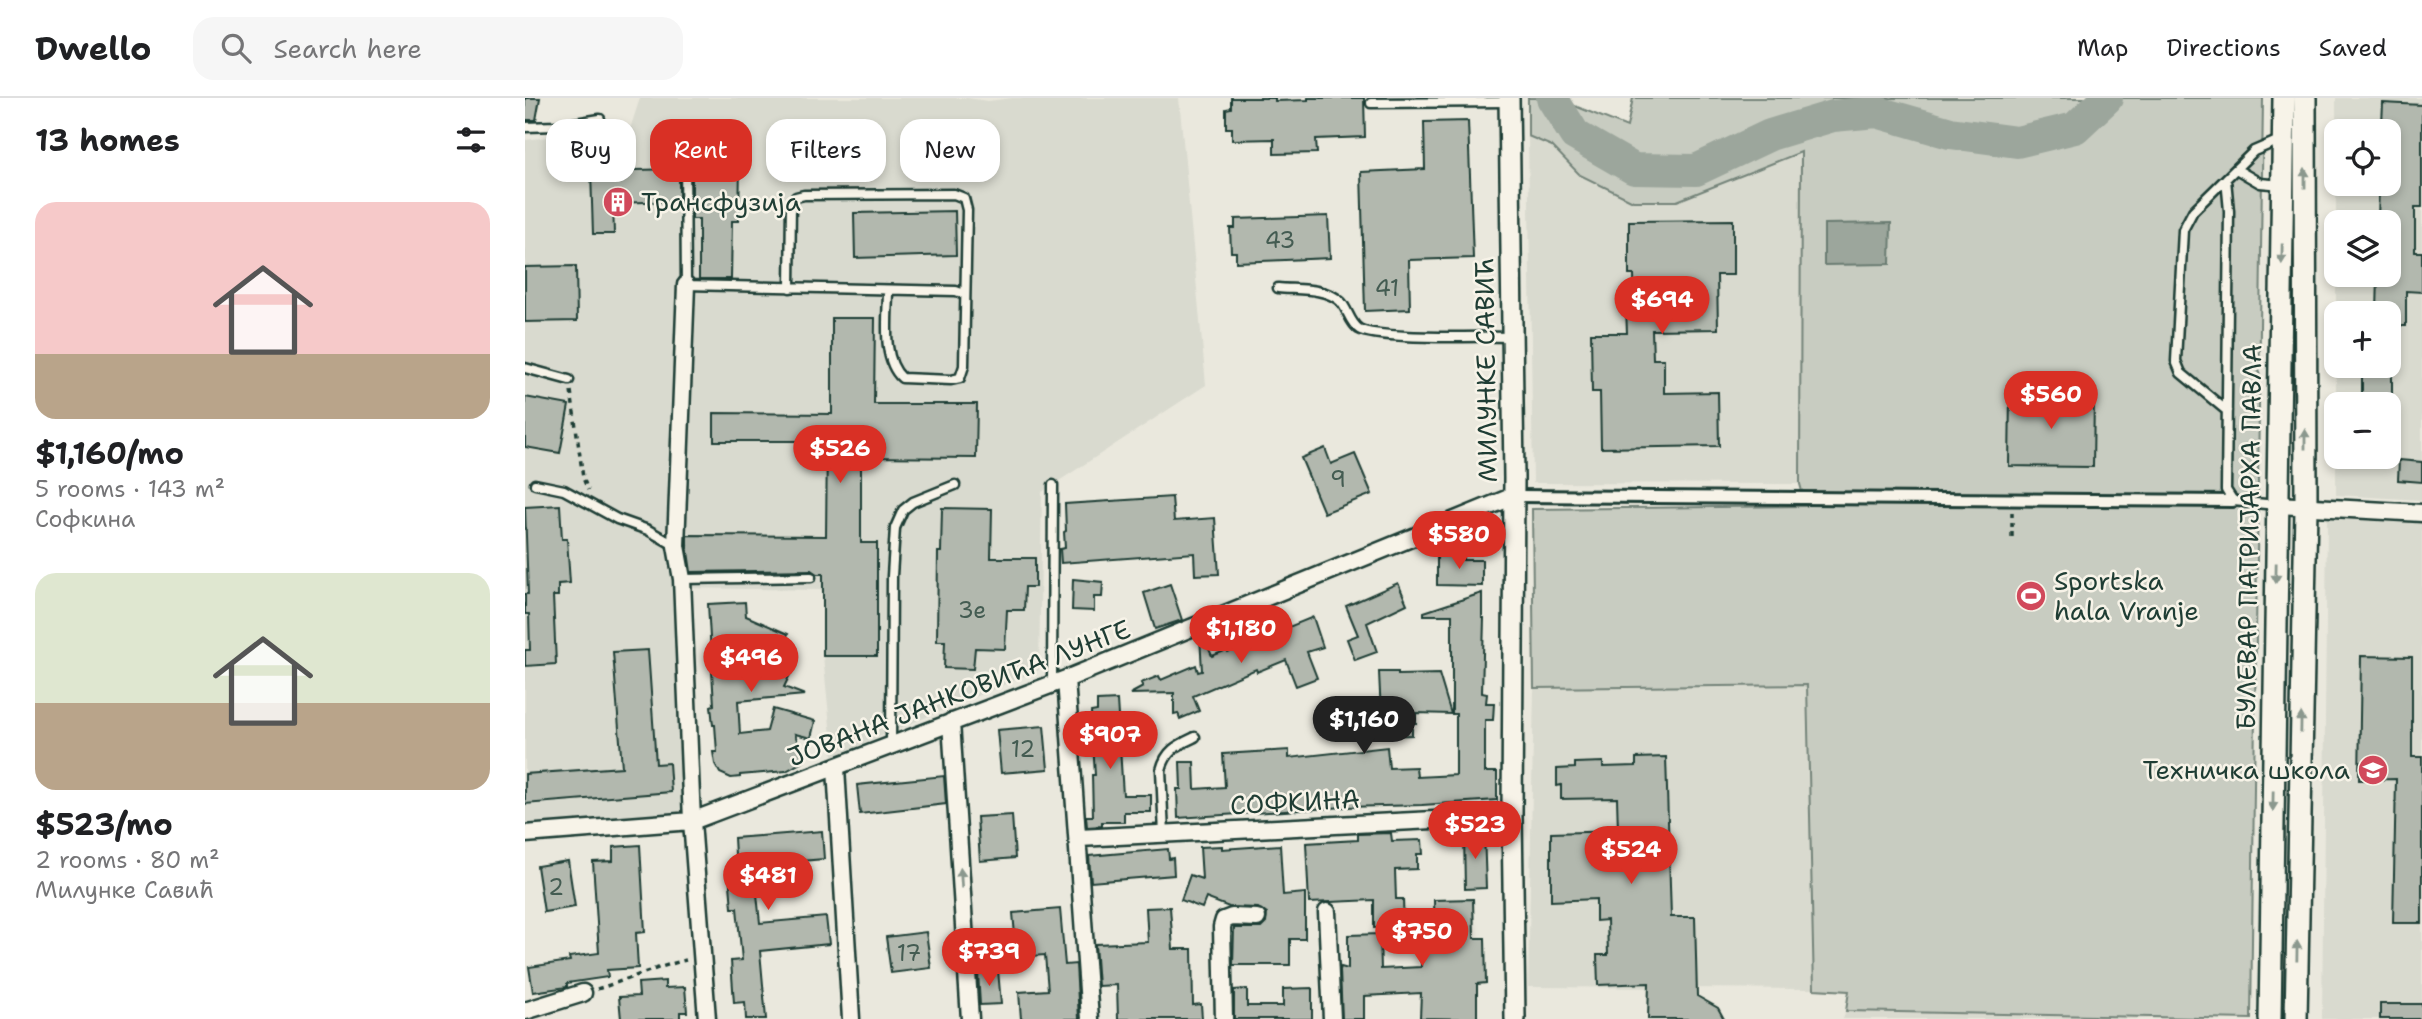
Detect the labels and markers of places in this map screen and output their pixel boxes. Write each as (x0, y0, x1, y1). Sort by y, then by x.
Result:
place label: Трансфузија (641, 184, 801, 219)
building icon: Трансфузија (601, 185, 635, 219)
pin: $694 (1621, 276, 1703, 336)
pin: $560 (2010, 372, 2092, 431)
pin: $526 (799, 426, 881, 485)
pin: $580 (1418, 512, 1500, 571)
place label: Sportska hala Vranje (2054, 563, 2199, 628)
sports icon: Sportska hala Vranje (2014, 579, 2048, 613)
pin: $1,180 (1184, 606, 1298, 665)
pin: $496 (710, 634, 792, 694)
pin: $1,160 (1307, 696, 1421, 756)
pin: $907 (1069, 712, 1151, 771)
place label: Техничка школа (2143, 752, 2350, 787)
school or university icon: Техничка школа (2356, 753, 2390, 787)
pin: $523 (1434, 802, 1516, 861)
pin: $524 (1590, 826, 1672, 886)
pin: $481 (727, 852, 809, 912)
pin: $750 (1381, 908, 1463, 968)
pin: $739 (948, 928, 1030, 988)

